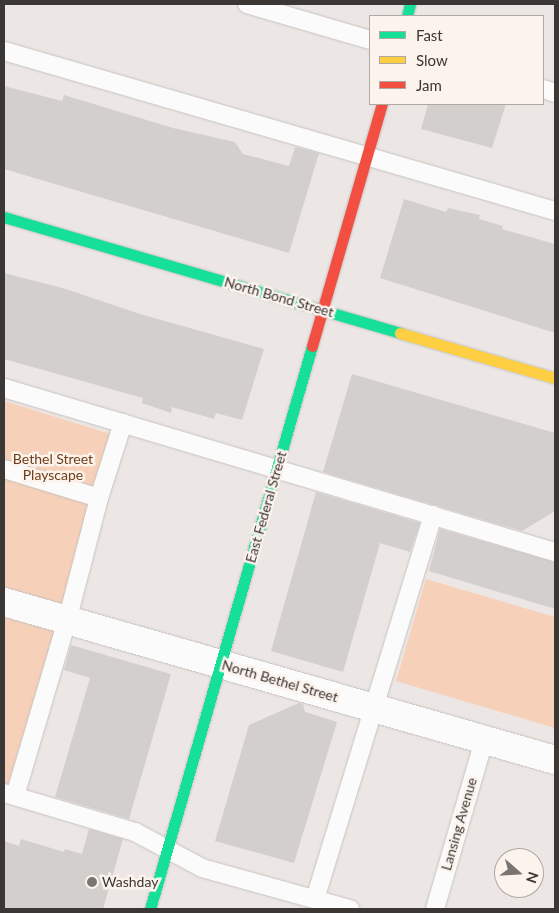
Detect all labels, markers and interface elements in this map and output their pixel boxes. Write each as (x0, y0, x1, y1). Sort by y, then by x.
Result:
legend (369, 15, 544, 105)
text: Fast (416, 26, 443, 44)
text: Slow (416, 51, 448, 69)
text: Jam (416, 76, 442, 94)
street label: North Bond Street (222, 273, 336, 321)
street label: East Federal Street (242, 449, 290, 565)
park label: Bethel Street Playscape (13, 451, 93, 484)
street label: North Bethel Street (220, 656, 340, 706)
street label: Lansing Avenue (438, 775, 480, 873)
north arrow (494, 848, 544, 898)
text: N (523, 870, 543, 886)
place label: Washday (102, 874, 158, 890)
marker: Washday (86, 876, 98, 888)

